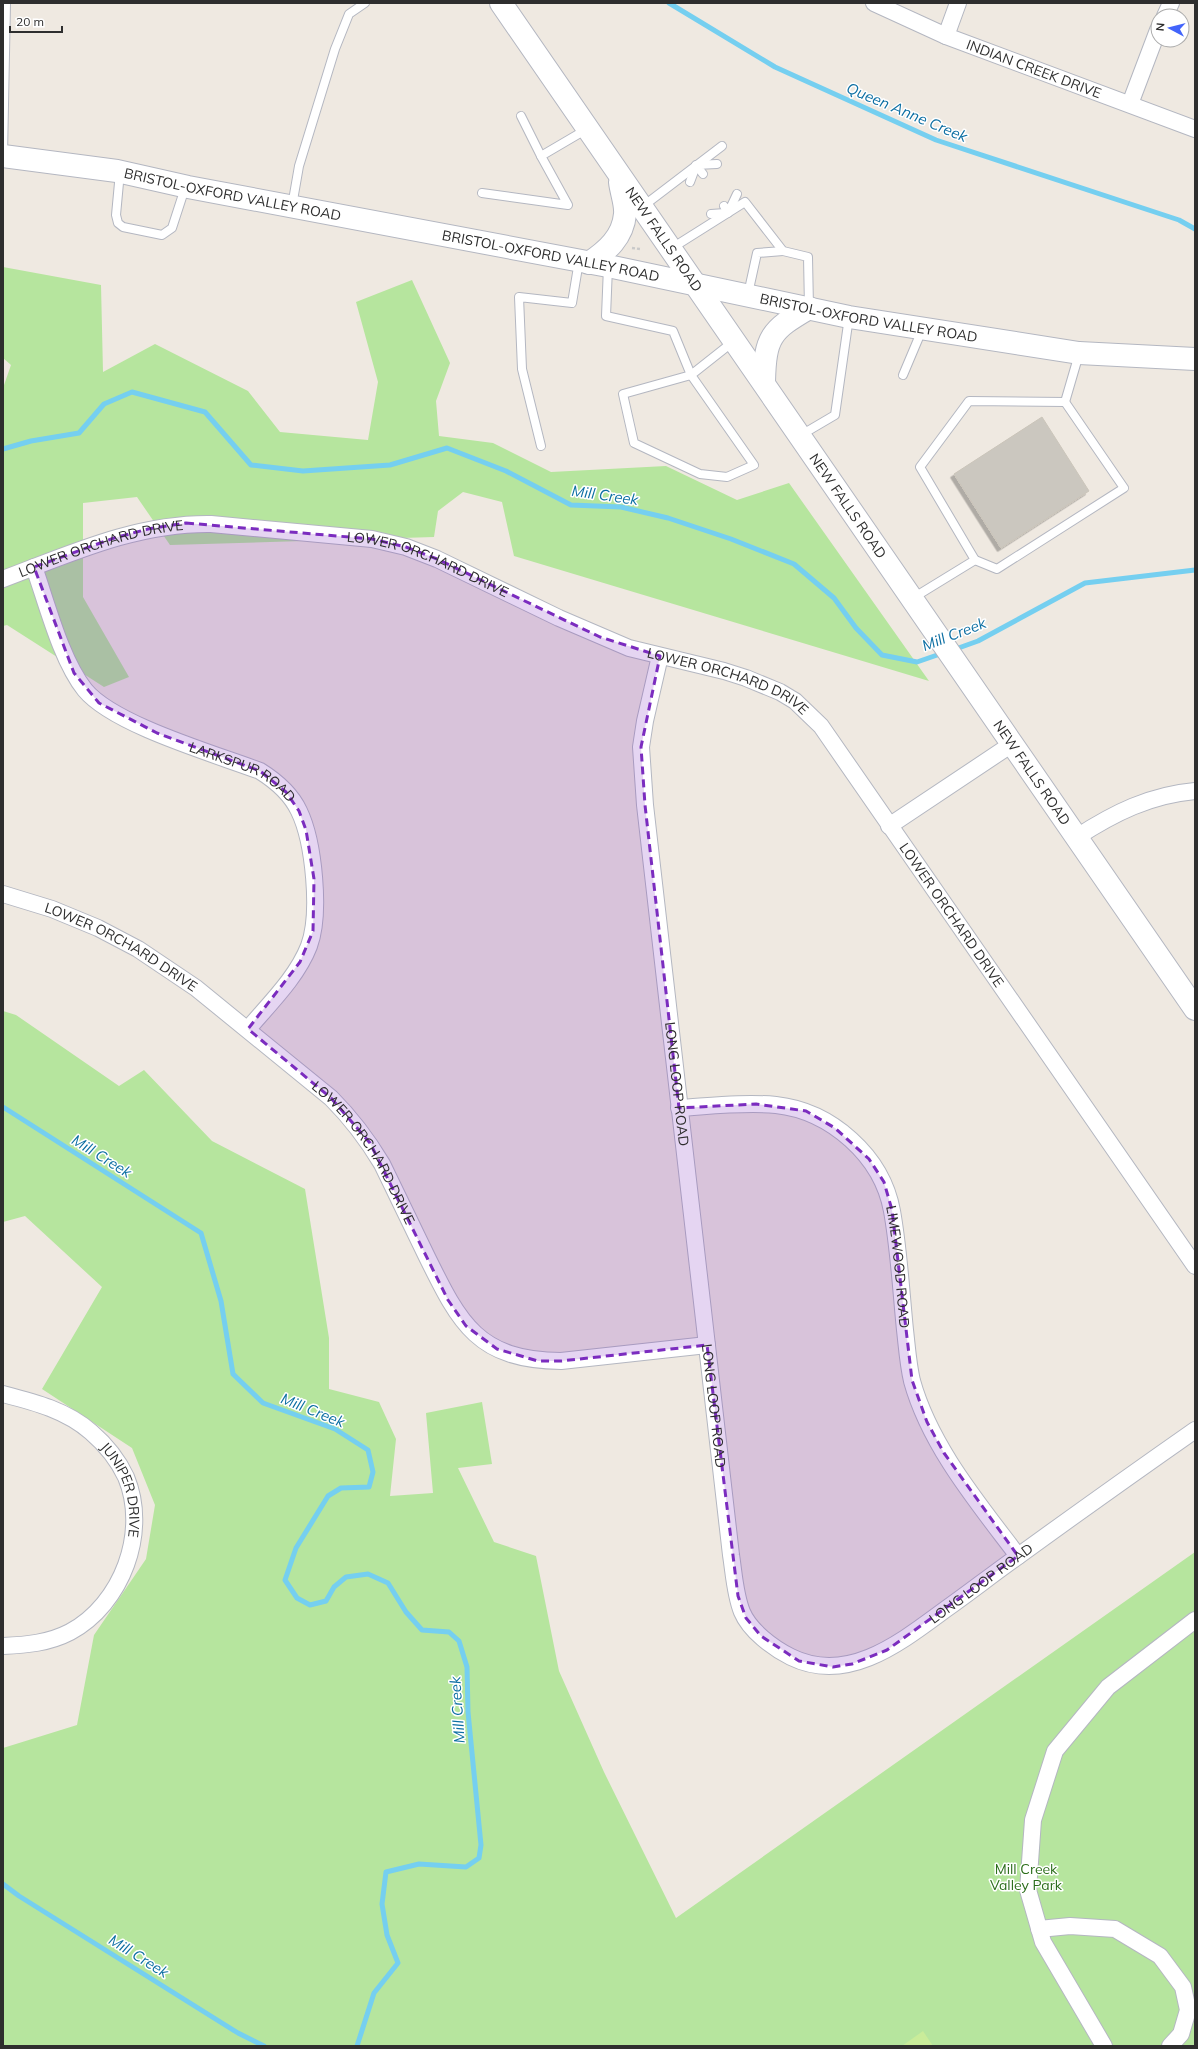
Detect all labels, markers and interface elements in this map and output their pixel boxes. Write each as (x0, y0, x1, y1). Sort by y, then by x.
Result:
scale bar (10, 8, 62, 34)
north arrow (1150, 8, 1190, 48)
text: 20 m (16, 14, 44, 29)
text: N (1153, 22, 1168, 32)
street label: INDIAN CREEK DRIVE (964, 35, 1104, 102)
water label: Queen Anne Creek (844, 78, 972, 147)
street label: BRISTOL-OXFORD VALLEY ROAD (122, 164, 343, 225)
street label: NEW FALLS ROAD (621, 183, 706, 295)
street label: BRISTOL-OXFORD VALLEY ROAD (441, 226, 661, 286)
street label: BRISTOL-OXFORD VALLEY ROAD (758, 289, 979, 346)
street label: NEW FALLS ROAD (805, 450, 890, 562)
water label: Mill Creek (570, 481, 641, 509)
street label: LOWER ORCHARD DRIVE (16, 516, 184, 581)
street label: LOWER ORCHARD DRIVE (346, 528, 511, 601)
water label: Mill Creek (919, 613, 990, 655)
street label: LOWER ORCHARD DRIVE (645, 644, 812, 718)
street label: NEW FALLS ROAD (989, 717, 1074, 829)
street label: LARKSPUR ROAD (187, 738, 300, 806)
street label: LOWER ORCHARD DRIVE (896, 839, 1008, 991)
street label: LOWER ORCHARD DRIVE (43, 898, 201, 995)
street label: LONG LOOP ROAD (661, 1021, 693, 1147)
street label: LOWER ORCHARD DRIVE (308, 1077, 419, 1227)
water label: Mill Creek (68, 1130, 137, 1183)
street label: LIMEWOOD ROAD (882, 1204, 914, 1329)
street label: LONG LOOP ROAD (698, 1343, 730, 1469)
water label: Mill Creek (278, 1389, 349, 1432)
street label: JUNIPER DRIVE (97, 1438, 143, 1538)
street label: LONG LOOP ROAD (925, 1539, 1037, 1627)
water label: Mill Creek (445, 1675, 469, 1744)
park label: Mill Creek Valley Park (990, 1860, 1063, 1894)
water label: Mill Creek (105, 1930, 174, 1983)

